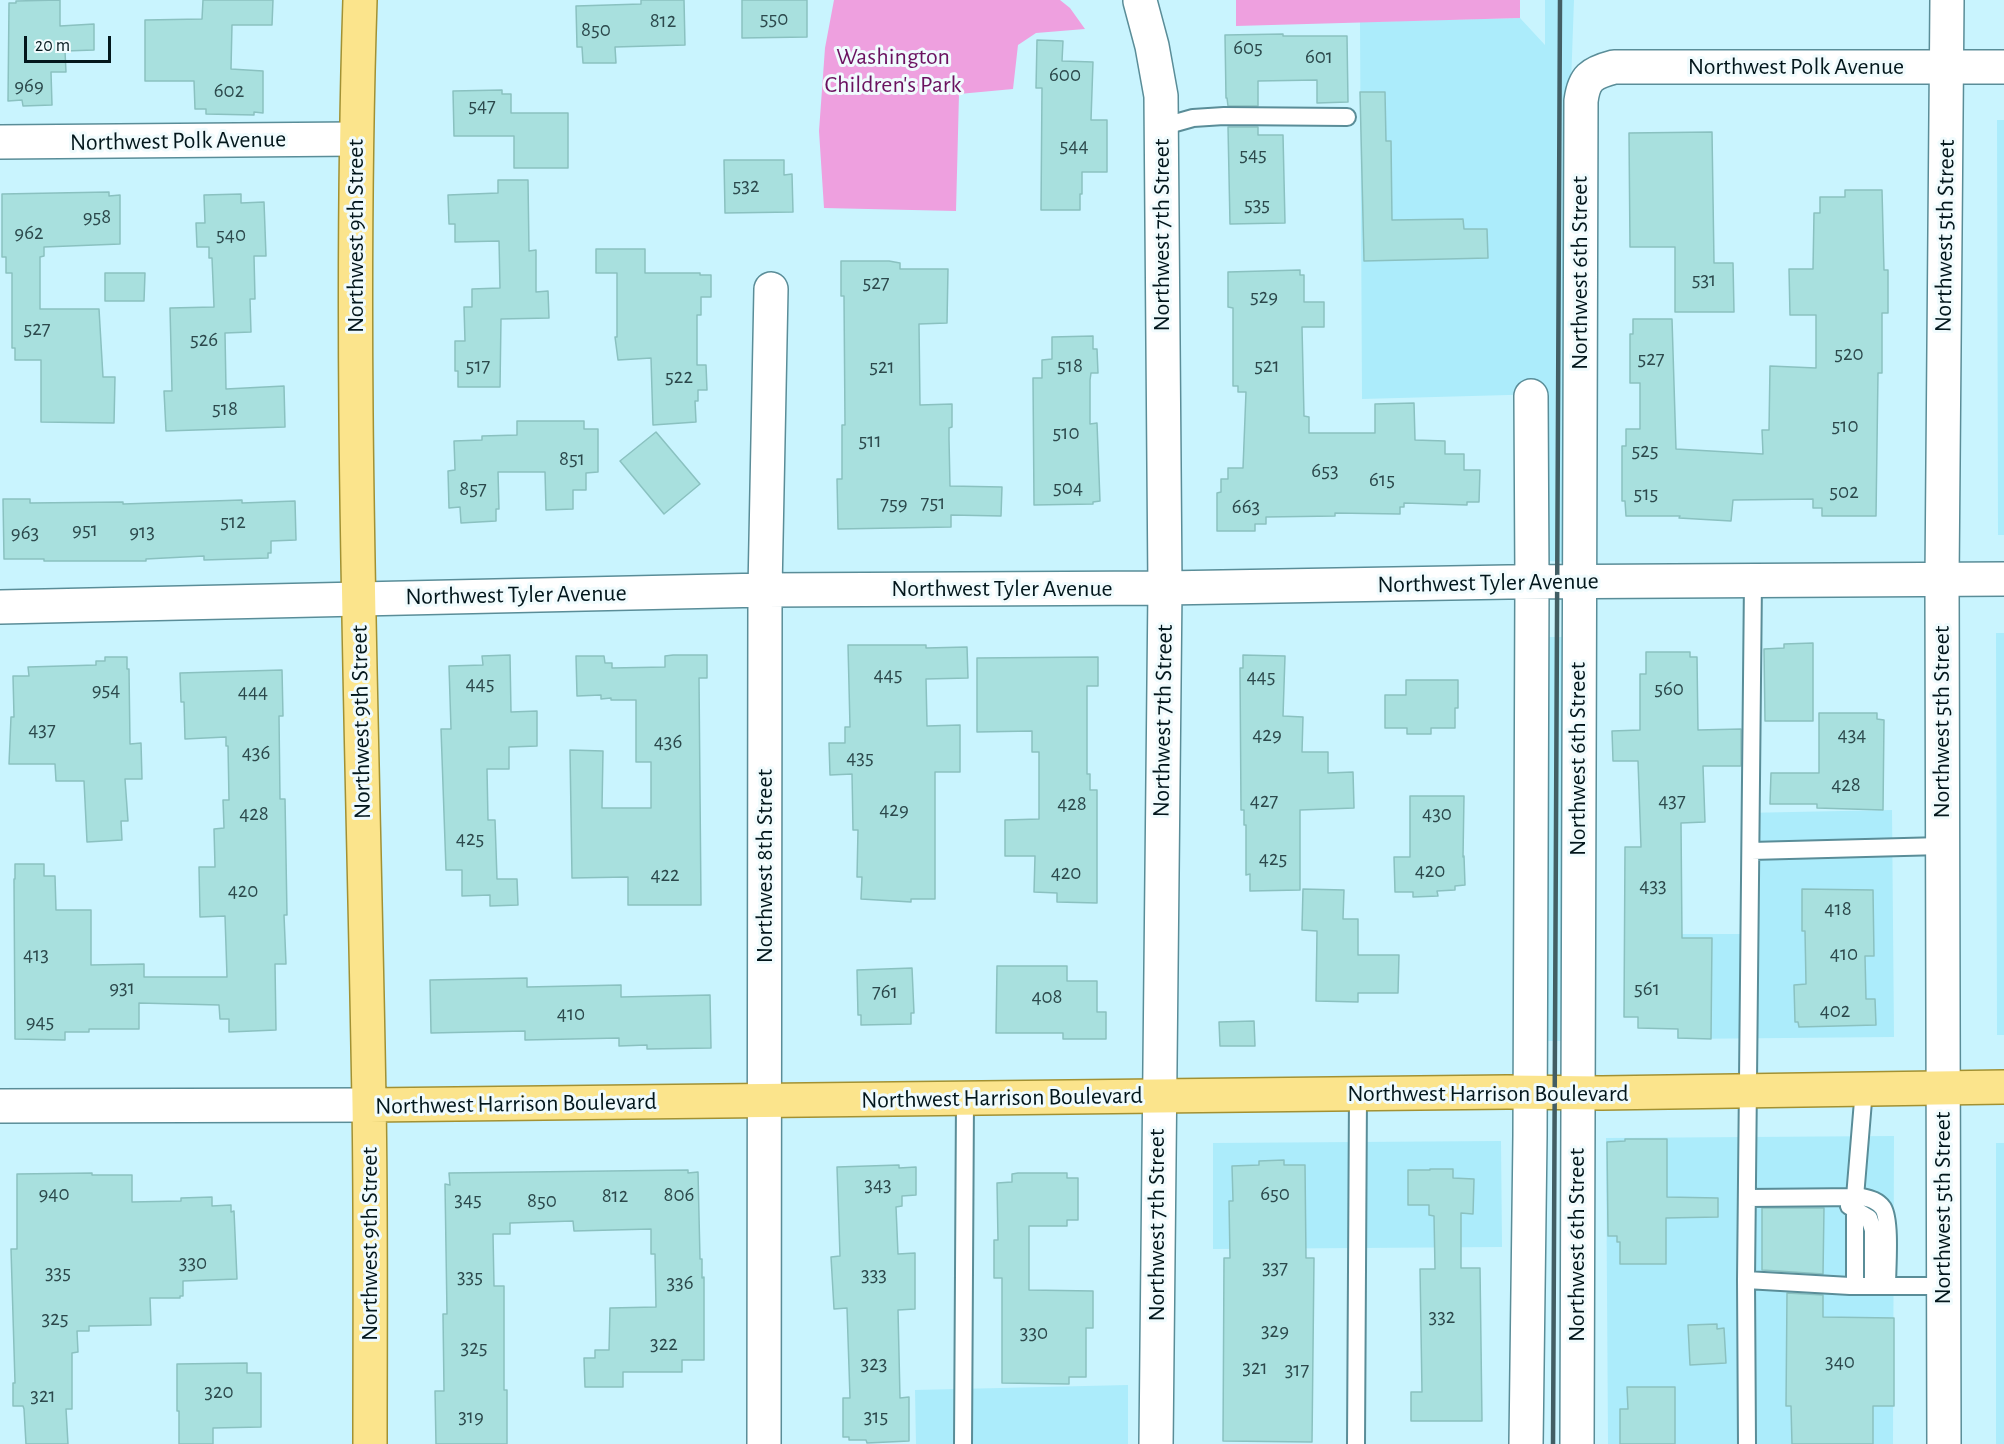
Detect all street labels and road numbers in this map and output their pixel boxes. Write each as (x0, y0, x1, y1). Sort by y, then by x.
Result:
street label: Northwest Polk Avenue (1688, 53, 1904, 81)
street label: Northwest Polk Avenue (70, 125, 286, 157)
street label: Northwest 9th Street (342, 139, 370, 333)
street label: Northwest 7th Street (1148, 139, 1176, 331)
street label: Northwest 5th Street (1929, 139, 1961, 333)
street label: Northwest 6th Street (1566, 176, 1594, 370)
street label: Northwest Tyler Avenue (1377, 567, 1599, 599)
street label: Northwest Tyler Avenue (891, 575, 1113, 603)
street label: Northwest Tyler Avenue (405, 579, 627, 611)
street label: Northwest 7th Street (1147, 624, 1179, 818)
street label: Northwest 9th Street (345, 625, 377, 819)
street label: Northwest 5th Street (1928, 626, 1956, 818)
street label: Northwest 6th Street (1564, 662, 1592, 856)
street label: Northwest 8th Street (751, 769, 779, 963)
street label: Northwest Harrison Boulevard (1347, 1080, 1629, 1108)
street label: Northwest Harrison Boulevard (861, 1081, 1143, 1115)
street label: Northwest Harrison Boulevard (375, 1087, 657, 1121)
street label: Northwest 5th Street (1929, 1112, 1957, 1304)
street label: Northwest 7th Street (1143, 1129, 1171, 1321)
street label: Northwest 9th Street (356, 1147, 384, 1341)
street label: Northwest 6th Street (1563, 1148, 1591, 1342)

